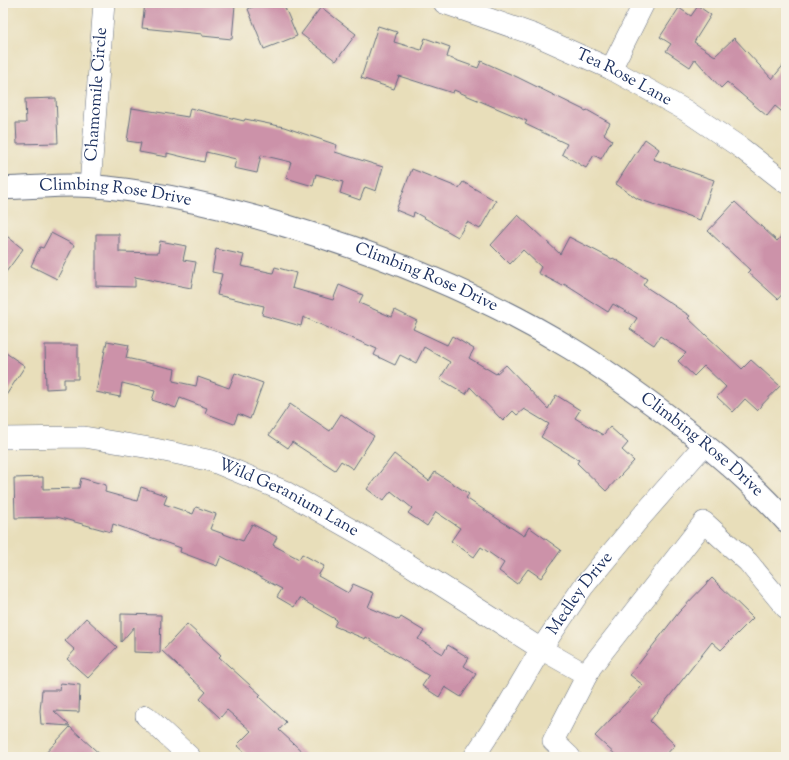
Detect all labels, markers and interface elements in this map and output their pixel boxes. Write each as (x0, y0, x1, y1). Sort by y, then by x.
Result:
street label: Chamomile Circle (80, 26, 114, 162)
street label: Tea Rose Lane (572, 43, 676, 112)
street label: Climbing Rose Drive (39, 173, 194, 213)
street label: Climbing Rose Drive (351, 237, 502, 318)
street label: Climbing Rose Drive (635, 387, 769, 503)
street label: Wild Geranium Lane (214, 453, 363, 543)
street label: Medley Drive (542, 547, 619, 640)

